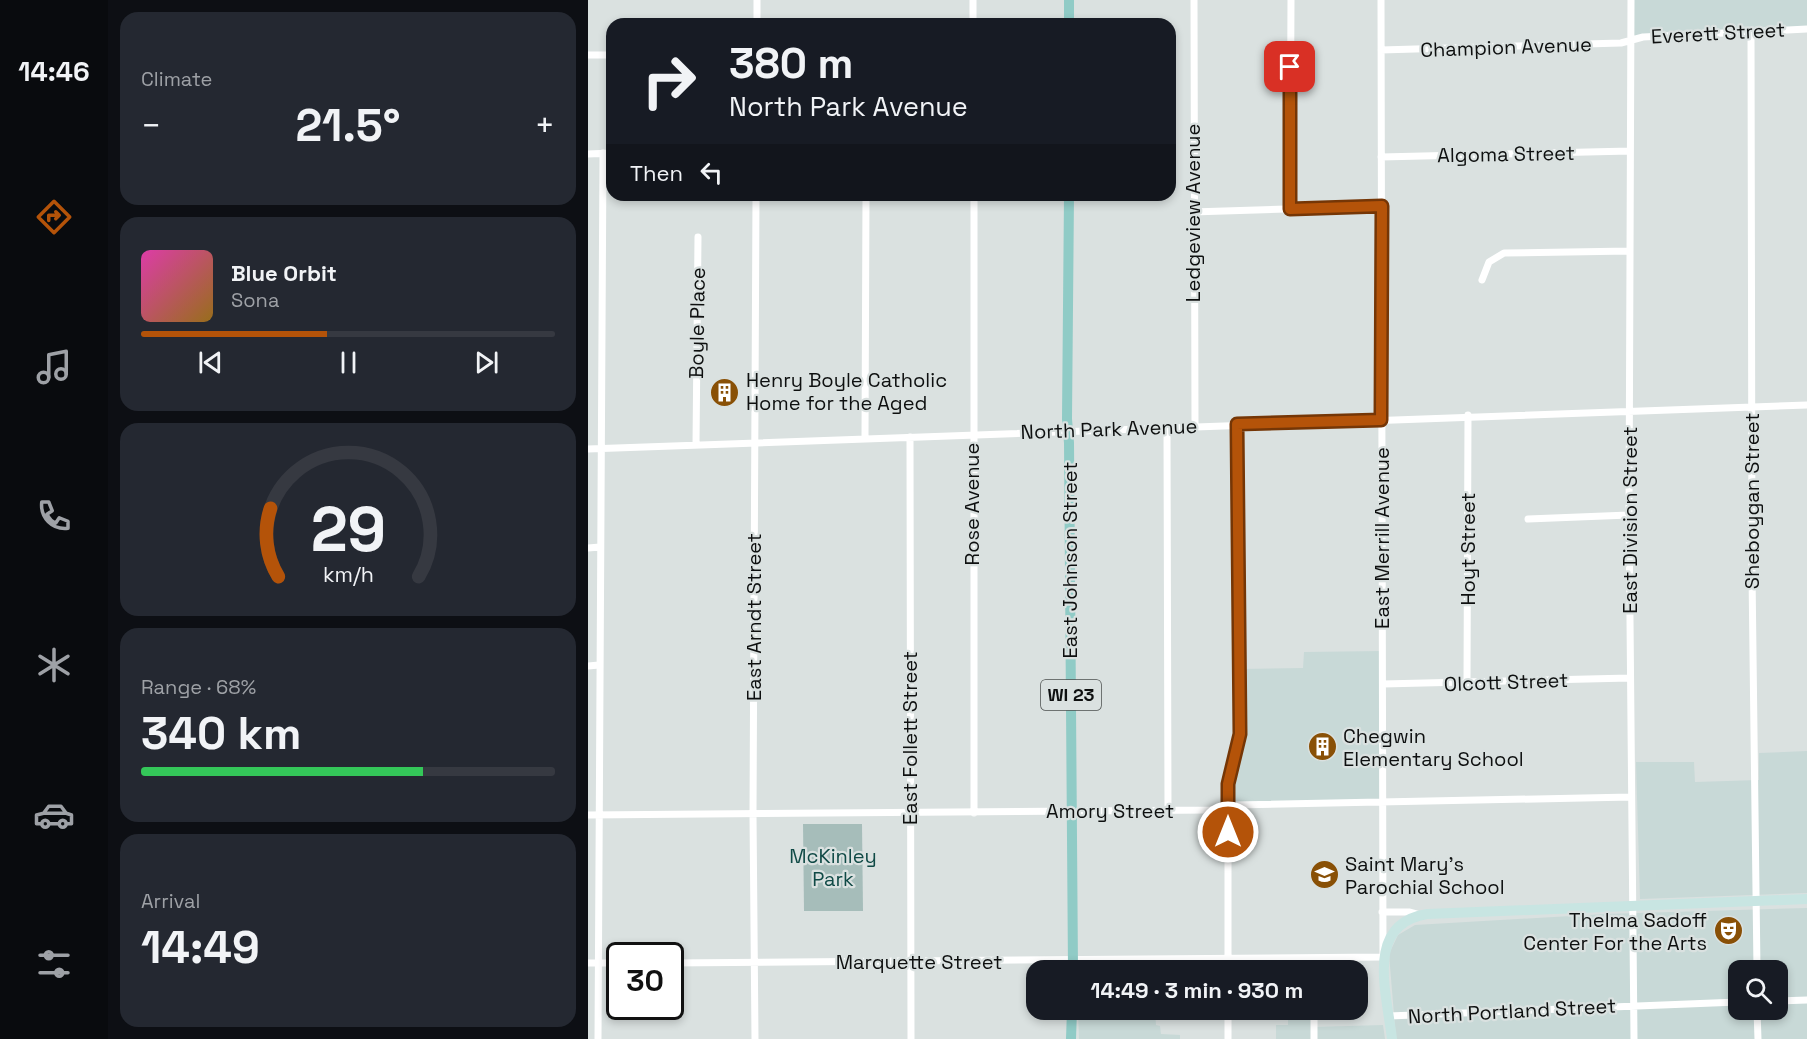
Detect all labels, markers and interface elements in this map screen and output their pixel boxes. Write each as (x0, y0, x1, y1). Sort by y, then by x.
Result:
street label: Everett Street (1650, 17, 1786, 49)
street label: Champion Avenue (1420, 31, 1592, 63)
text: 380 m (729, 37, 854, 90)
pin (1264, 41, 1315, 92)
icon: right (630, 42, 708, 120)
icon: arrive (1273, 50, 1306, 83)
text: 14:46 (18, 54, 90, 89)
text: Climate (141, 66, 212, 92)
text: North Park Avenue (729, 89, 968, 124)
text: 21.5° (295, 97, 401, 154)
text: − (141, 105, 161, 147)
text: + (535, 105, 555, 147)
street label: Ledgeview Avenue (1180, 124, 1206, 302)
street label: Algoma Street (1437, 140, 1575, 168)
icon: left (695, 156, 728, 189)
text: Then (630, 159, 683, 187)
icon: directions (33, 196, 75, 238)
text: Blue Orbit (231, 259, 337, 287)
street label: Boyle Place (683, 267, 711, 379)
text: Sona (231, 287, 279, 313)
icon: music (33, 346, 75, 388)
icon: previous (194, 346, 227, 379)
icon: pause (332, 346, 365, 379)
icon: next (470, 346, 503, 379)
place label: Henry Boyle Catholic Home for the Aged (746, 367, 947, 416)
building icon: Henry Boyle Catholic Home for the Aged (709, 376, 741, 408)
street label: North Park Avenue (1020, 413, 1198, 445)
street label: Sheboygan Street (1739, 413, 1765, 589)
street label: East Division Street (1617, 426, 1643, 614)
street label: Rose Avenue (959, 443, 985, 565)
street label: East Merrill Avenue (1369, 447, 1395, 629)
street label: East Johnson Street (1057, 462, 1083, 658)
text: 29 (310, 490, 386, 569)
street label: Hoyt Street (1455, 492, 1481, 606)
icon: phone (33, 495, 75, 537)
street label: East Arndt Street (741, 533, 767, 701)
text: km/h (322, 561, 374, 588)
icon: climate (33, 644, 75, 686)
street label: East Follett Street (897, 651, 923, 825)
street label: Olcott Street (1443, 667, 1569, 697)
text: Range · 68% (141, 674, 256, 700)
road number: WI 23 (1041, 680, 1101, 710)
text: 340 km (141, 705, 301, 762)
place label: Chegwin Elementary School (1343, 723, 1524, 772)
building icon: Chegwin Elementary School (1306, 731, 1338, 763)
icon: car (33, 794, 75, 836)
street label: Amory Street (1046, 798, 1174, 824)
position arrow (1196, 800, 1260, 864)
park label: McKinley Park (789, 843, 877, 892)
place label: Saint Mary's Parochial School (1345, 851, 1505, 900)
school or university icon: Saint Mary's Parochial School (1308, 859, 1340, 891)
text: Arrival (141, 888, 200, 914)
place label: Thelma Sadoff Center For the Arts (1523, 907, 1707, 956)
theatre icon: Thelma Sadoff Center For the Arts (1712, 915, 1744, 947)
text: 14:49 (141, 919, 260, 976)
speed limit sign: 30 (606, 942, 684, 1020)
icon: filters (33, 943, 75, 985)
street label: Marquette Street (836, 949, 1002, 975)
map controls (1728, 960, 1788, 1020)
button: search (1728, 960, 1788, 1020)
text: 14:49 · 3 min · 930 m (1091, 976, 1303, 1004)
street label: North Portland Street (1407, 993, 1617, 1029)

